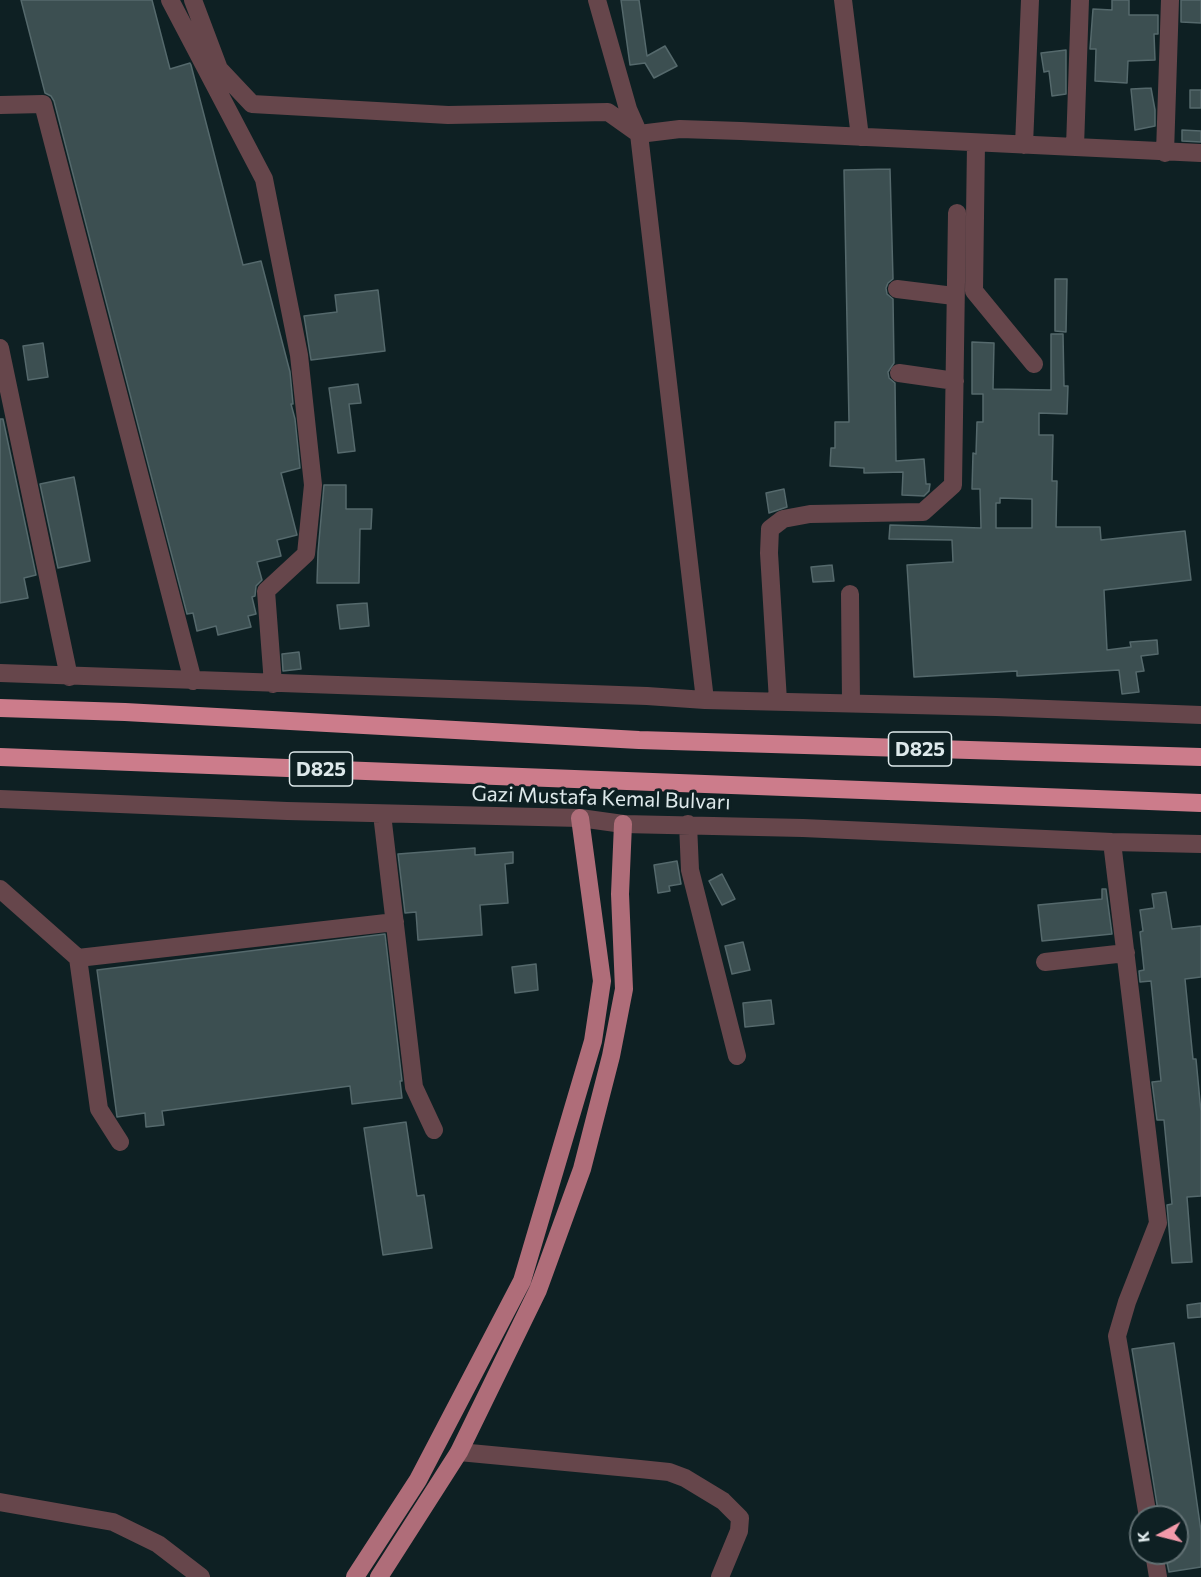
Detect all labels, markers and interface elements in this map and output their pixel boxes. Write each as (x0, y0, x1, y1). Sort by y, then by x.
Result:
road number: D825 (888, 732, 952, 766)
road number: D825 (290, 752, 352, 786)
street label: Gazi Mustafa Kemal Bulvarı (471, 781, 731, 815)
north arrow (1129, 1505, 1189, 1565)
text: K (1133, 1530, 1153, 1544)

